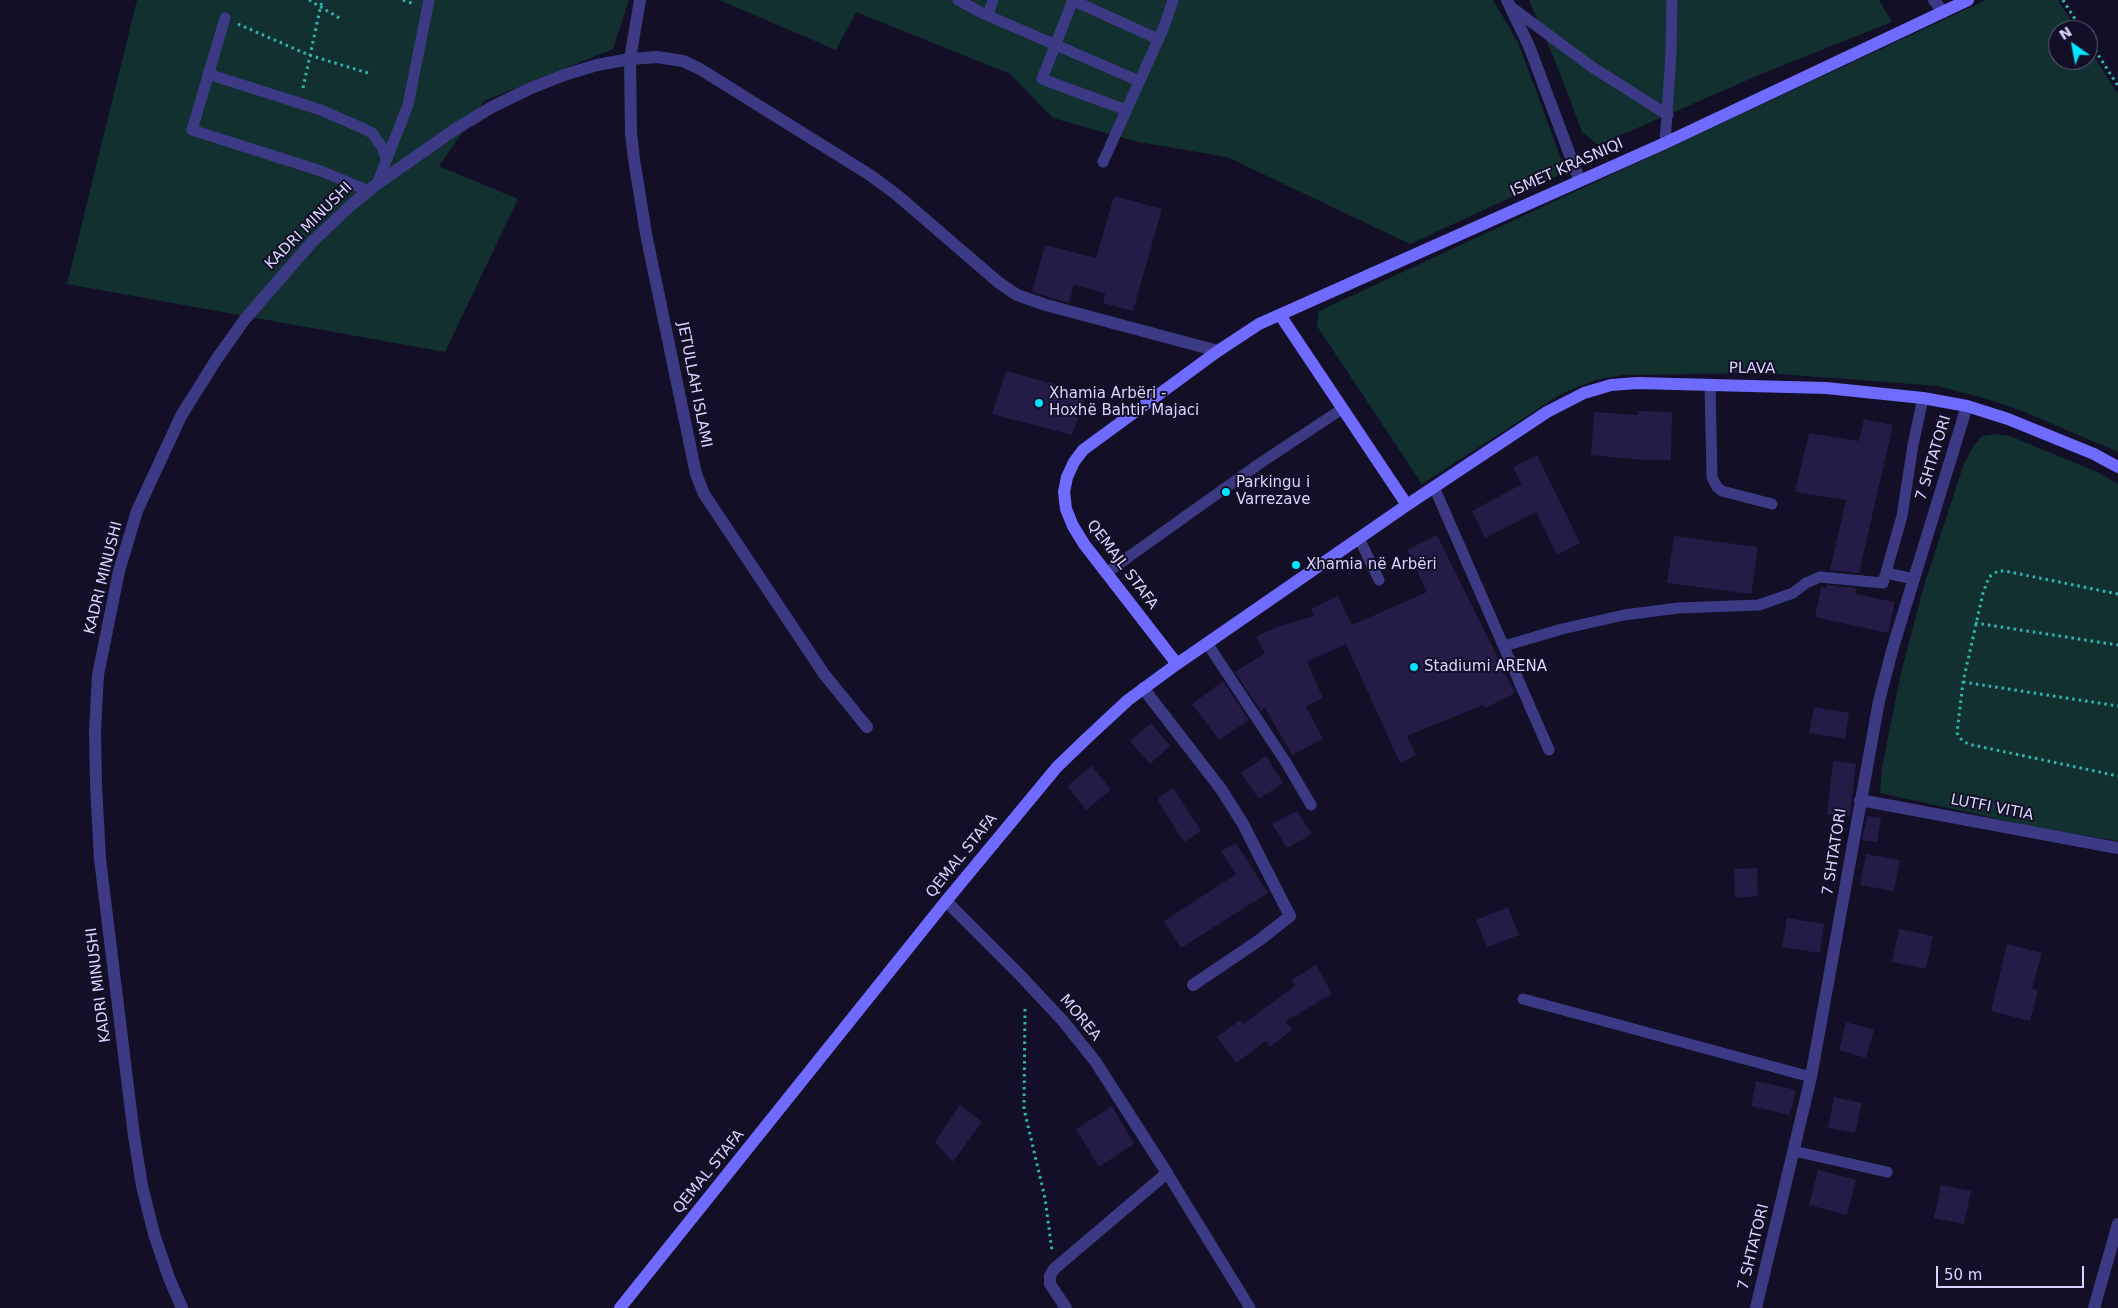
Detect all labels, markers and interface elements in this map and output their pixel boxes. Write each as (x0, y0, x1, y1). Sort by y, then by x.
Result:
north arrow (2048, 20, 2098, 70)
text: N (2056, 23, 2075, 43)
street label: ISMET KRASNIQI (1508, 135, 1626, 201)
street label: KADRI MINUSHI (262, 179, 356, 273)
street label: JETULLAH ISLAMI (673, 321, 715, 449)
street label: PLAVA (1729, 360, 1775, 378)
place label: Xhamia Arbëri - Hoxhë Bahtir Majaci (1049, 385, 1199, 420)
marker: Xhamia Arbëri - Hoxhë Bahtir Majaci (1033, 397, 1045, 409)
street label: 7 SHTATORI (1913, 413, 1955, 503)
place label: Parkingu i Varrezave (1236, 474, 1310, 509)
marker: Parkingu i Varrezave (1220, 486, 1232, 498)
street label: QEMAJL STAFA (1083, 517, 1161, 613)
street label: KADRI MINUSHI (81, 520, 127, 636)
place label: Xhamia në Arbëri (1306, 556, 1437, 574)
marker: Xhamia në Arbëri (1290, 559, 1302, 571)
place label: Stadiumi ARENA (1424, 658, 1547, 676)
marker: Stadiumi ARENA (1408, 661, 1420, 673)
street label: LUTFI VITIA (1949, 791, 2035, 825)
street label: 7 SHTATORI (1819, 807, 1851, 897)
street label: QEMAL STAFA (923, 810, 1001, 902)
street label: KADRI MINUSHI (83, 926, 115, 1044)
street label: MOREA (1055, 991, 1105, 1045)
street label: QEMAL STAFA (670, 1126, 748, 1218)
street label: 7 SHTATORI (1735, 1202, 1773, 1292)
scale bar (1938, 1256, 2086, 1288)
text: 50 m (1944, 1266, 1982, 1284)

